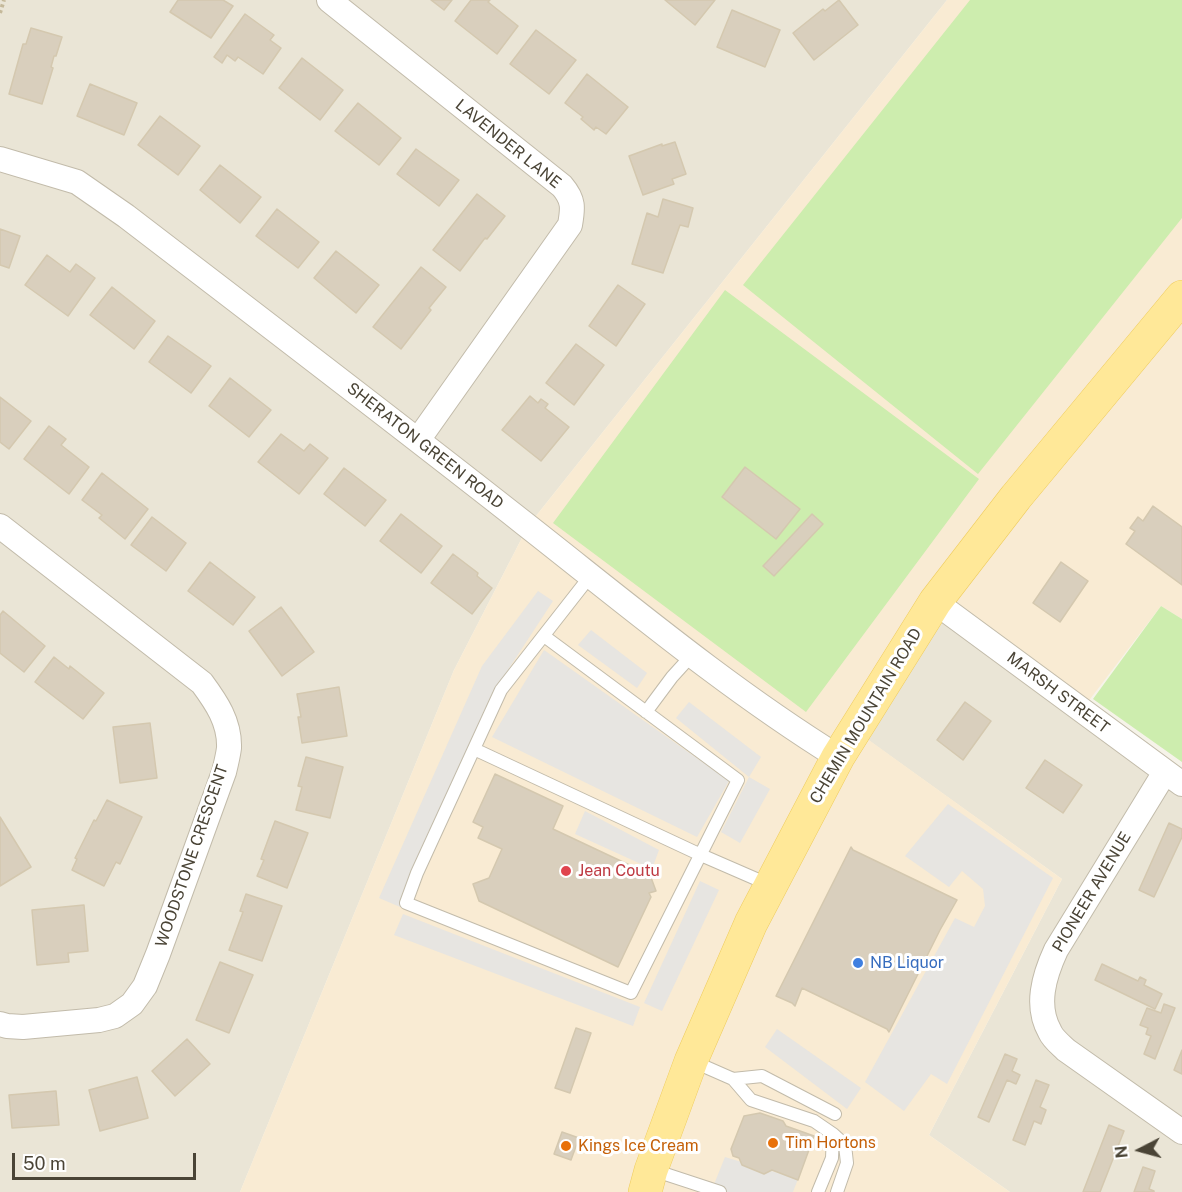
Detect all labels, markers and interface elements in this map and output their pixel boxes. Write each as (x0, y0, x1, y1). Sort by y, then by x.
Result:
street label: LAVENDER LANE (451, 95, 565, 193)
street label: SHERATON GREEN ROAD (343, 379, 507, 513)
street label: CHEMIN MOUNTAIN ROAD (806, 625, 926, 807)
street label: MARSH STREET (1003, 648, 1113, 738)
street label: WOODSTONE CRESCENT (152, 762, 232, 950)
street label: PIONEER AVENUE (1049, 828, 1135, 956)
place label: Jean Coutu (578, 861, 660, 881)
marker: Jean Coutu (559, 864, 573, 878)
place label: NB Liquor (870, 953, 944, 973)
marker: NB Liquor (851, 956, 865, 970)
north arrow (1110, 1120, 1170, 1180)
place label: Tim Hortons (785, 1133, 876, 1153)
place label: Kings Ice Cream (578, 1136, 699, 1156)
marker: Tim Hortons (766, 1136, 780, 1150)
marker: Kings Ice Cream (559, 1139, 573, 1153)
scale bar (15, 1141, 200, 1179)
text: N (1112, 1145, 1132, 1159)
text: 50 m (23, 1153, 66, 1174)

